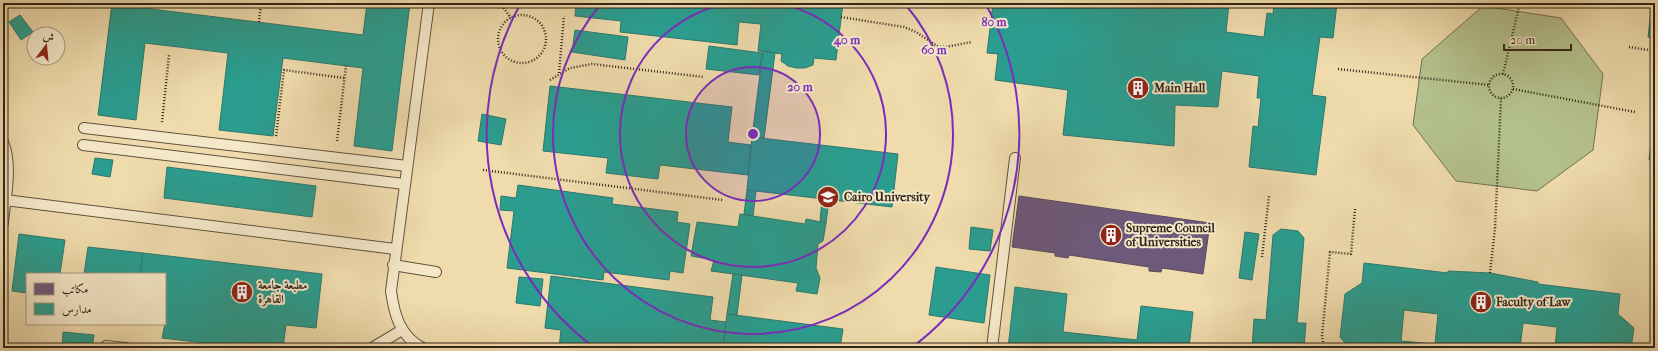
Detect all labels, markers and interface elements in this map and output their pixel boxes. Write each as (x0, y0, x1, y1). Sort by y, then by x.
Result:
text: 80 m (981, 15, 1008, 29)
north arrow (26, 26, 66, 66)
scale bar (1504, 26, 1571, 52)
text: ش (42, 29, 56, 45)
text: 40 m (833, 33, 861, 48)
text: 20 m (1510, 33, 1535, 47)
text: 60 m (921, 43, 948, 57)
building icon: Main Hall (1125, 75, 1151, 101)
text: 20 m (787, 80, 814, 94)
place label: Main Hall (1153, 81, 1206, 95)
centre of rings (746, 127, 760, 141)
school or university icon: Cairo University (815, 184, 841, 210)
place label: Cairo University (844, 190, 930, 205)
place label: Supreme Council of Universities (1126, 221, 1215, 249)
building icon: Supreme Council of Universities (1098, 222, 1124, 248)
legend (26, 273, 166, 325)
place label: مطبعة جامعة القاهرة (258, 278, 308, 307)
building icon: مطبعة جامعة القاهرة (229, 279, 255, 305)
text: مكاتب (62, 282, 88, 297)
building icon: Faculty of Law (1468, 289, 1494, 315)
place label: Faculty of Law (1495, 295, 1572, 310)
text: مدارس (62, 302, 92, 317)

